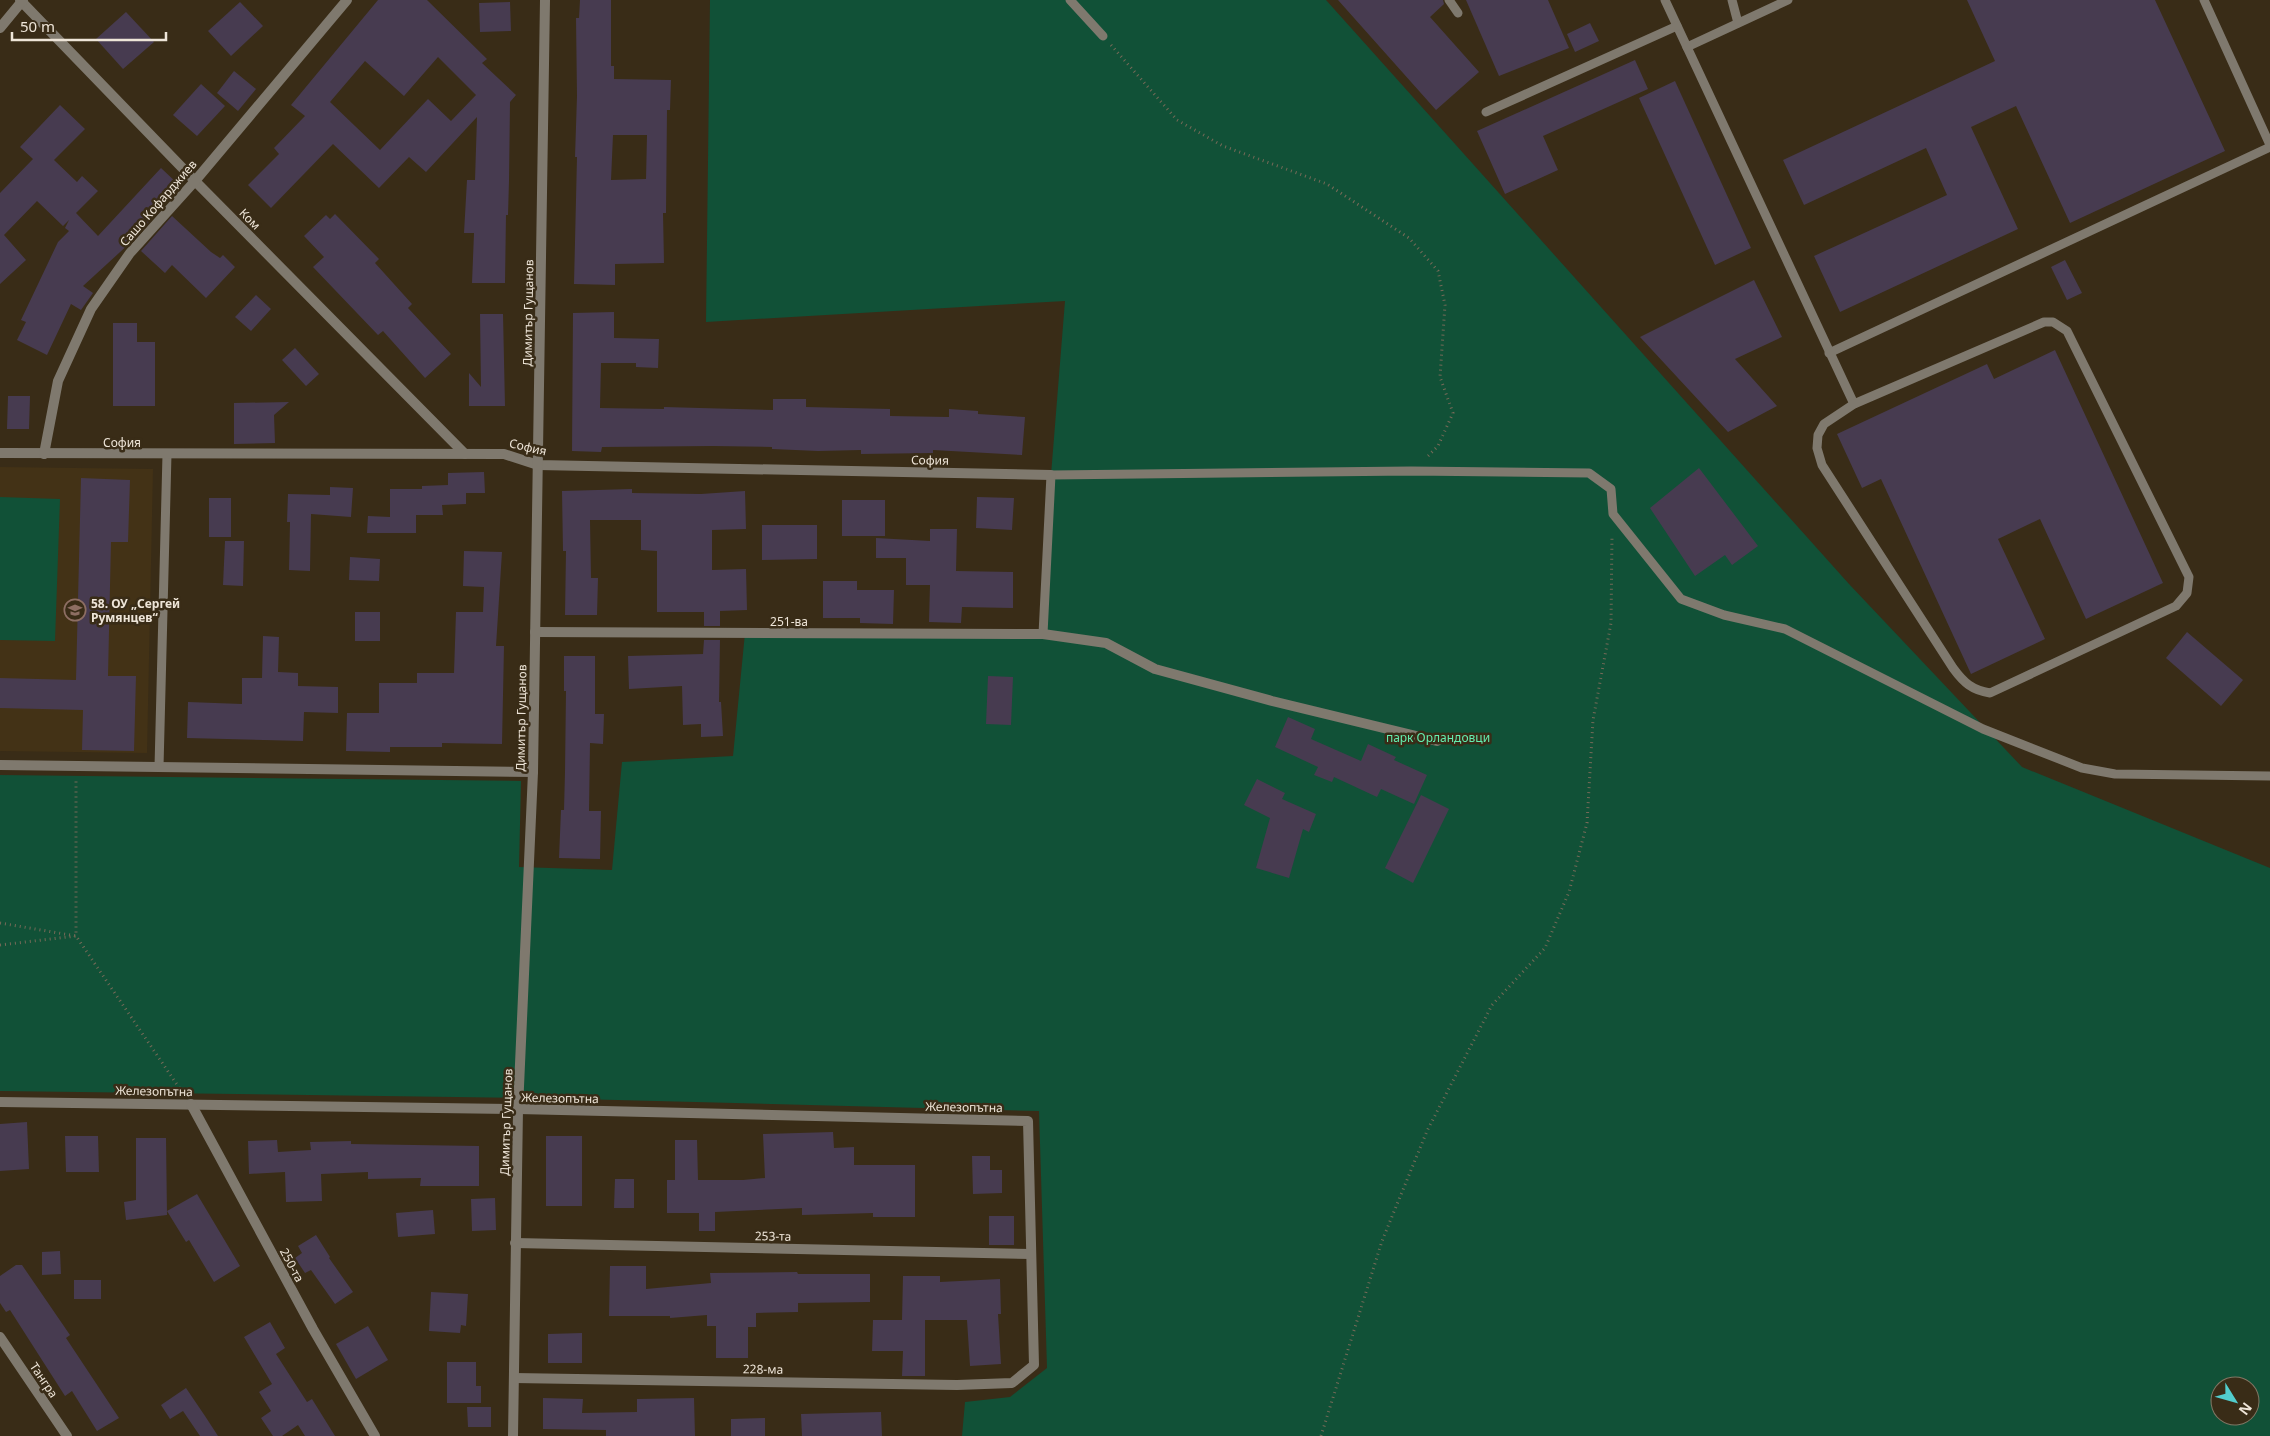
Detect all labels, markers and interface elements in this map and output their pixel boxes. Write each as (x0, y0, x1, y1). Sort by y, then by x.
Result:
scale bar (12, 10, 166, 42)
text: 50 m (20, 16, 55, 36)
street label: Сашо Кофарджиев (116, 156, 201, 250)
street label: Ком (236, 205, 264, 233)
street label: Димитър Гущанов (519, 259, 537, 367)
street label: София (103, 434, 141, 451)
street label: София (508, 434, 548, 460)
street label: София (911, 451, 949, 469)
place label: 58. ОУ „Сергей Румянцев“ (91, 595, 180, 626)
school or university icon: 58. ОУ „Сергей Румянцев“ (63, 598, 87, 622)
street label: 251-ва (770, 613, 808, 630)
street label: Димитър Гущанов (512, 664, 530, 772)
park label: парк Орландовци (1386, 729, 1490, 746)
street label: Димитър Гущанов (496, 1068, 516, 1176)
street label: Железопътна (115, 1082, 193, 1100)
street label: Железопътна (521, 1089, 599, 1107)
street label: Железопътна (925, 1098, 1003, 1116)
street label: 253-та (755, 1227, 791, 1245)
street label: 250-та (276, 1245, 308, 1285)
street label: Тангра (26, 1359, 62, 1401)
street label: 228-ма (743, 1360, 783, 1378)
north arrow (2210, 1376, 2260, 1426)
text: N (2235, 1399, 2257, 1419)

